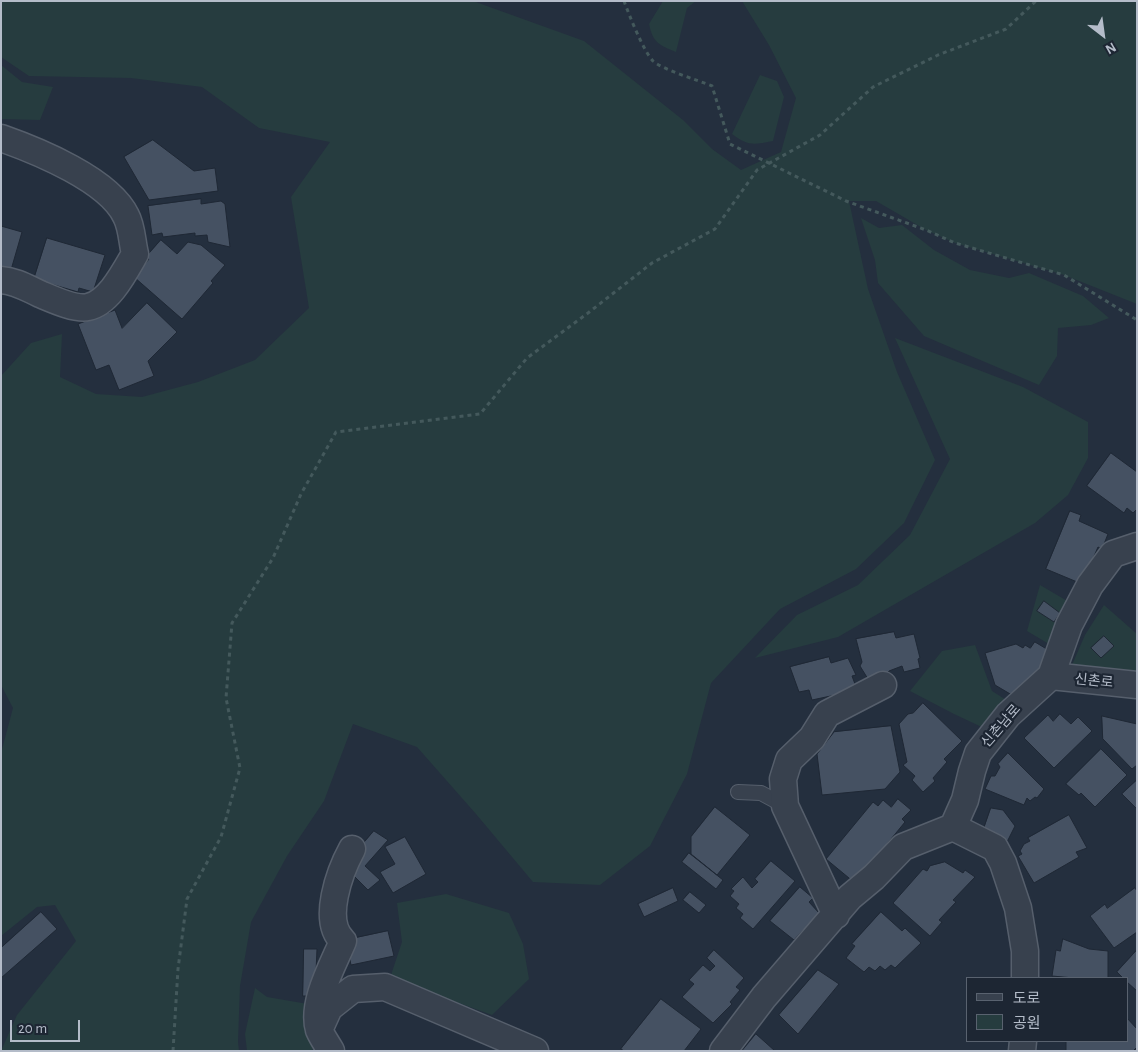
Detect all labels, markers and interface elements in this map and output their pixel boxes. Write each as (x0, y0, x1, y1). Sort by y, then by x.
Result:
north arrow (1078, 10, 1128, 60)
text: N (1103, 39, 1118, 56)
street label: 신촌로 (1074, 671, 1114, 691)
street label: 신촌남로 (978, 701, 1024, 751)
legend (966, 977, 1128, 1042)
text: 도로 (1013, 991, 1041, 1006)
scale bar (12, 1010, 82, 1042)
text: 공원 (1013, 1016, 1041, 1031)
text: 20 m (18, 1021, 47, 1036)

